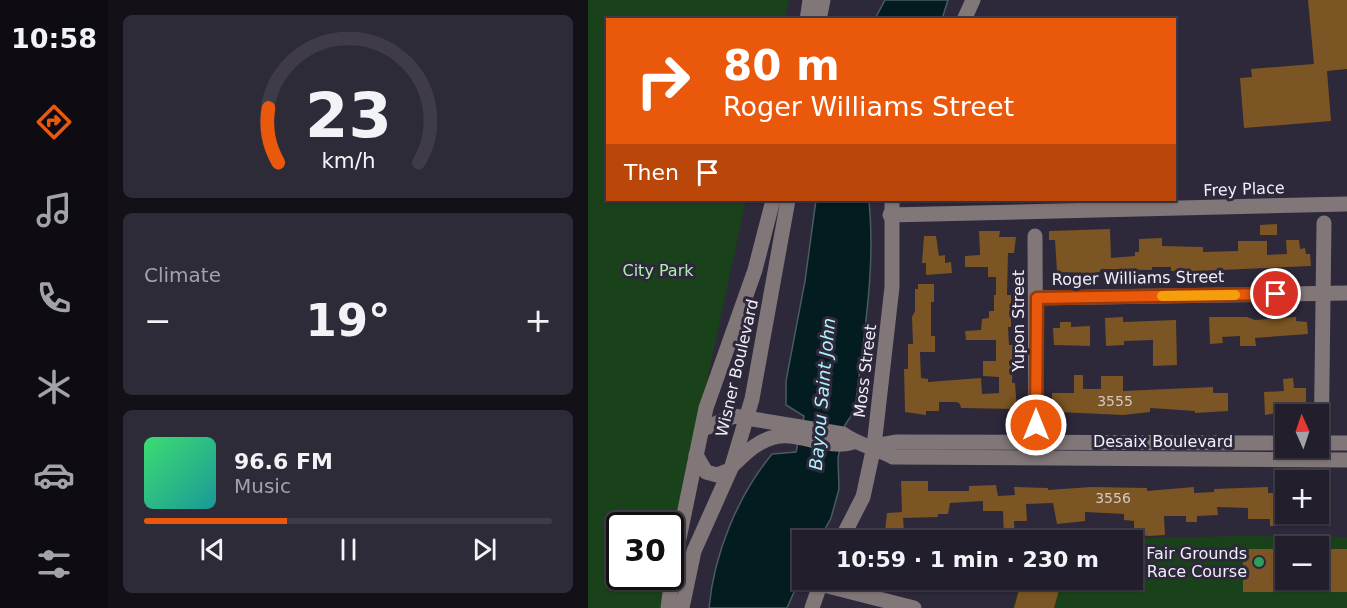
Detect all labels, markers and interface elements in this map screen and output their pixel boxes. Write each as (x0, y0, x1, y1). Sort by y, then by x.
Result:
text: 10:58 (11, 23, 97, 54)
text: 80 m (723, 41, 840, 90)
icon: right (624, 42, 702, 120)
text: 23 (305, 80, 391, 153)
text: Roger Williams Street (723, 91, 1014, 122)
icon: directions (33, 101, 75, 143)
text: km/h (321, 149, 375, 174)
icon: arrive (691, 156, 724, 189)
text: Then (624, 160, 679, 185)
street label: Frey Place (1203, 178, 1285, 200)
icon: music (33, 189, 75, 231)
park label: City Park (622, 261, 694, 280)
text: Climate (144, 263, 221, 287)
street label: Roger Williams Street (1052, 267, 1224, 289)
pin (1250, 268, 1301, 319)
street label: Yupon Street (1009, 270, 1028, 373)
icon: phone (33, 277, 75, 319)
icon: arrive (1259, 277, 1292, 310)
text: 19° (305, 294, 391, 347)
street label: Wisner Boulevard (712, 297, 762, 439)
text: − (144, 301, 172, 340)
text: + (524, 301, 552, 340)
water label: Bayou Saint John (805, 317, 839, 471)
street label: Moss Street (850, 323, 880, 419)
icon: climate (33, 366, 75, 408)
position arrow (1004, 393, 1068, 457)
house number: 3555 (1097, 393, 1133, 409)
north arrow (1275, 404, 1329, 458)
map controls (1275, 404, 1329, 590)
street label: Desaix Boulevard (1093, 432, 1233, 451)
text: 96.6 FM (234, 449, 333, 474)
icon: car (33, 454, 75, 496)
button: + (1275, 470, 1329, 524)
text: Music (234, 474, 291, 498)
house number: 3556 (1095, 490, 1131, 506)
speed limit sign: 30 (606, 512, 684, 590)
icon: previous (196, 533, 229, 566)
icon: pause (332, 533, 365, 566)
icon: next (468, 533, 501, 566)
button: − (1275, 536, 1329, 590)
icon: filters (33, 543, 75, 585)
place label: Fair Grounds Race Course (1146, 544, 1247, 581)
text: 10:59 · 1 min · 230 m (836, 547, 1099, 572)
marker: Fair Grounds Race Course (1252, 555, 1266, 569)

